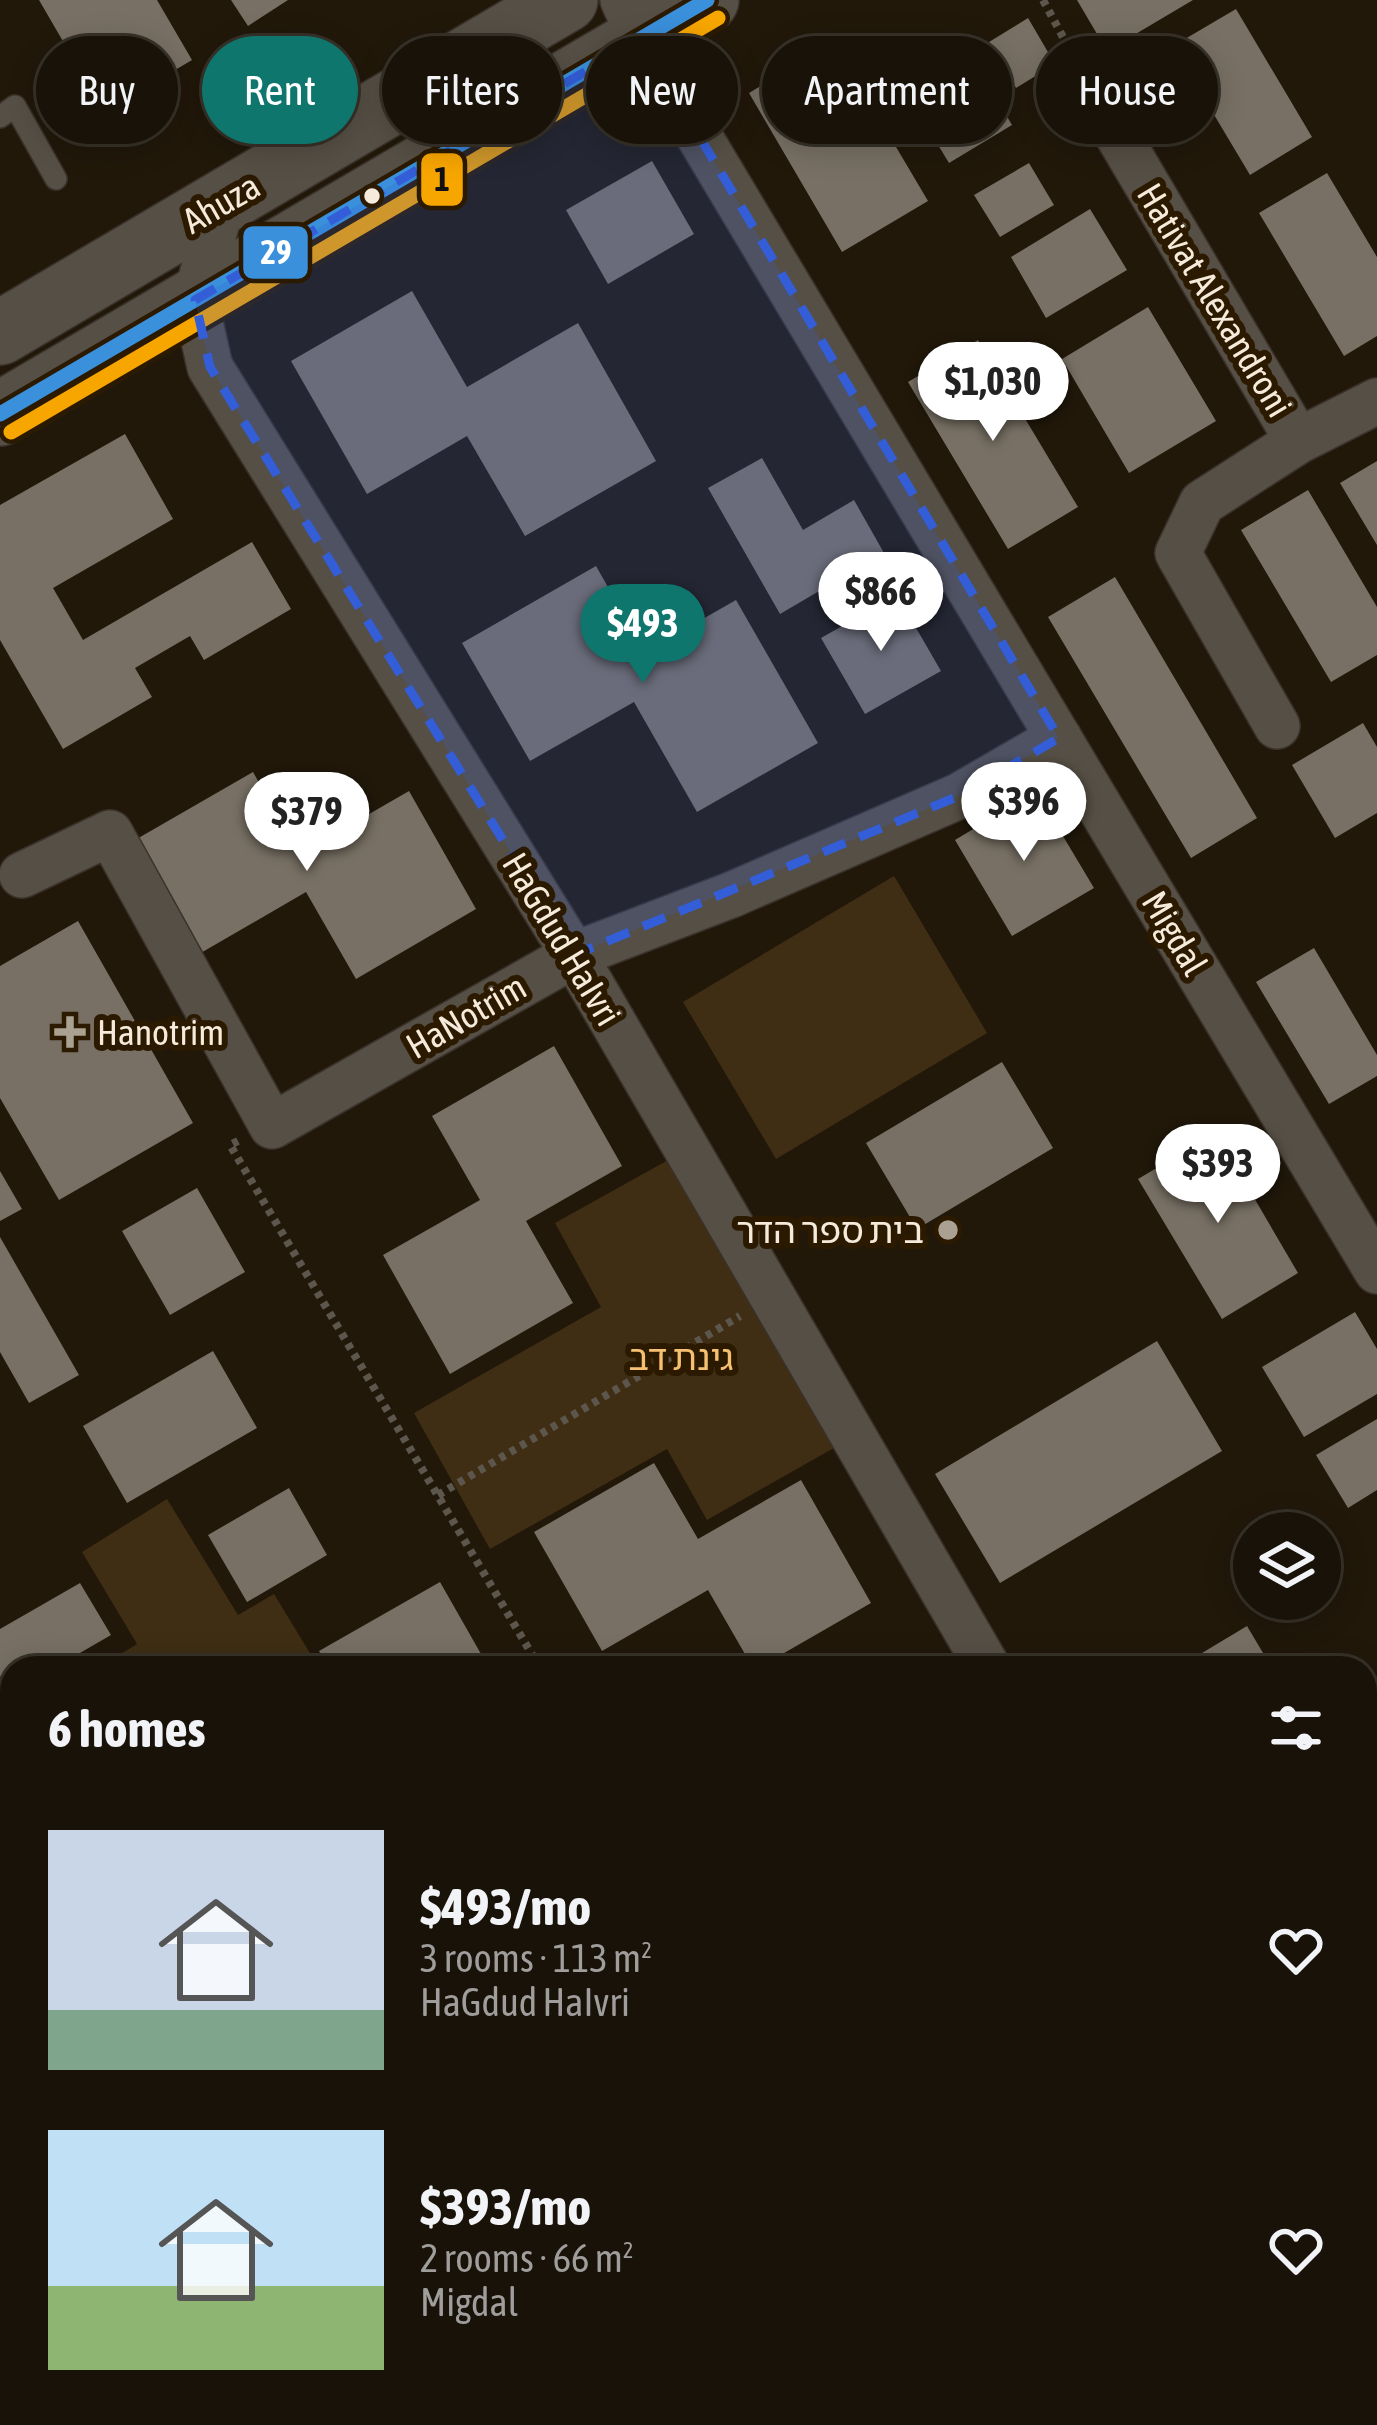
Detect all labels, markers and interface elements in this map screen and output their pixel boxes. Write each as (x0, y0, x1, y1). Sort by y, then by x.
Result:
chip: Buy (36, 36, 178, 144)
chip: Rent (202, 36, 358, 144)
chip: Filters (382, 36, 562, 144)
chip: New (586, 36, 738, 144)
chip: Apartment (762, 36, 1012, 144)
chip: House (1036, 36, 1218, 144)
line badge: 1 (419, 151, 465, 208)
text: 1 (434, 160, 450, 198)
street label: Ahuza (175, 164, 267, 242)
street label: Hativat Alexandroni (1129, 176, 1301, 424)
unlabelled marker (361, 185, 383, 207)
line badge: 29 (241, 224, 310, 281)
text: 29 (260, 233, 292, 271)
pin: $1,030 (895, 342, 1091, 444)
text: $1,030 (945, 359, 1041, 403)
pin: $866 (810, 552, 952, 654)
text: $866 (845, 569, 917, 613)
pin: $493 (572, 584, 714, 686)
text: $493 (607, 601, 679, 645)
pin: $396 (953, 762, 1095, 864)
pin: $379 (236, 772, 378, 874)
text: $396 (988, 779, 1060, 823)
text: $379 (271, 789, 343, 833)
street label: HaGdud HaIvri (494, 845, 630, 1033)
street label: Migdal (1134, 883, 1217, 983)
street label: HaNotrim (399, 965, 533, 1067)
place label: Hanotrim (97, 1011, 224, 1053)
marker: Hanotrim (54, 1016, 86, 1048)
pin: $393 (1147, 1124, 1289, 1226)
text: $393 (1182, 1141, 1254, 1185)
place label: בית ספר הדר (736, 1209, 924, 1251)
marker: בית ספר הדר (935, 1217, 961, 1243)
park label: גינת דב (629, 1336, 733, 1378)
map controls (1233, 1512, 1341, 1620)
button: layers (1233, 1512, 1341, 1620)
icon: filters (1263, 1695, 1329, 1761)
text: 6 homes (48, 1699, 206, 1758)
text: $493/mo (420, 1877, 591, 1936)
icon: home (144, 1878, 288, 2022)
icon: heart (1263, 1917, 1329, 1983)
text: 3 rooms · 113 m² (420, 1936, 652, 1980)
text: HaGdud HaIvri (420, 1980, 630, 2024)
text: $393/mo (420, 2177, 591, 2236)
icon: home (144, 2178, 288, 2322)
icon: heart (1263, 2217, 1329, 2283)
text: 2 rooms · 66 m² (420, 2236, 634, 2280)
text: Migdal (420, 2280, 518, 2324)

